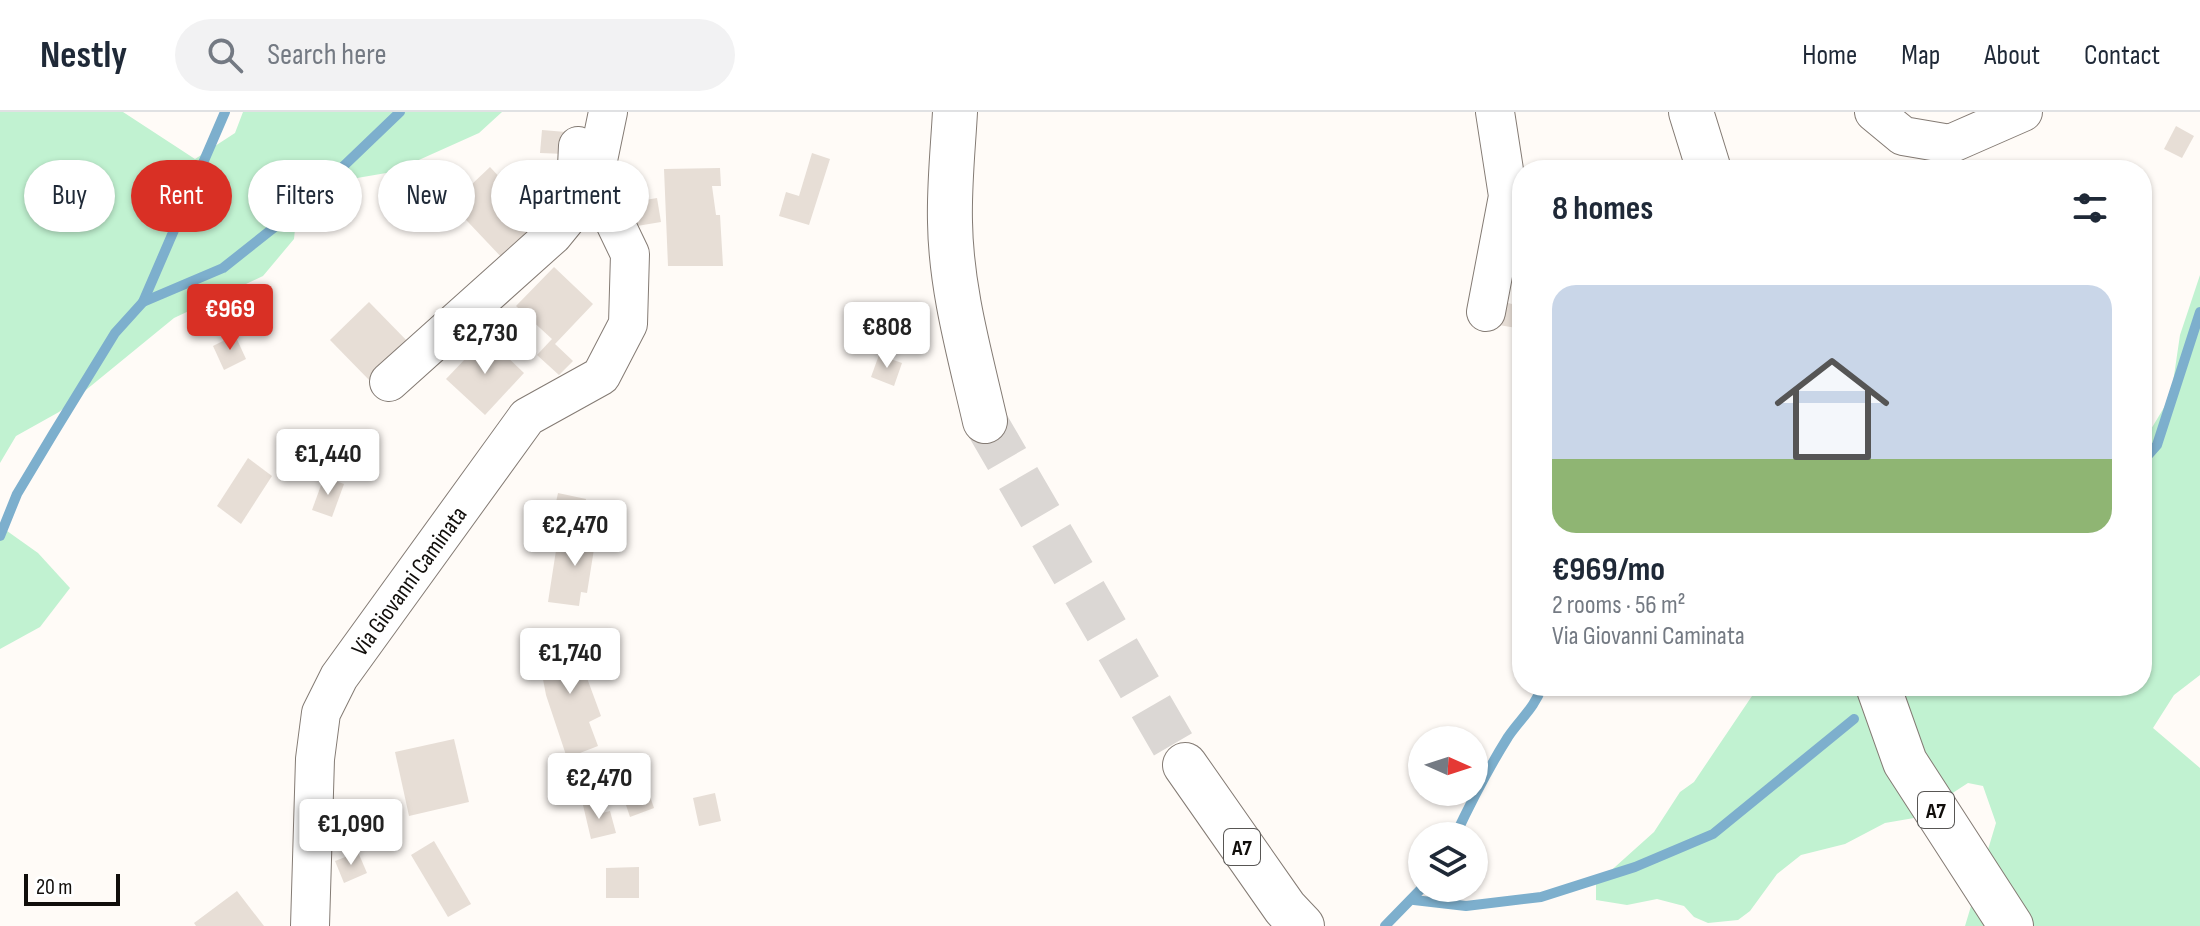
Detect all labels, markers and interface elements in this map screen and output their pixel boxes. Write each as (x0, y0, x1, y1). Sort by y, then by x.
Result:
search box (175, 19, 735, 91)
text: Nestly (40, 33, 127, 78)
icon: search (203, 33, 247, 77)
text: Search here (267, 37, 386, 73)
text: Home (1802, 39, 1857, 72)
text: Map (1901, 39, 1940, 72)
text: About (1984, 39, 2040, 72)
text: Contact (2084, 39, 2160, 72)
chip: Buy (24, 160, 115, 232)
chip: Rent (131, 160, 232, 232)
chip: Filters (248, 160, 362, 232)
chip: New (378, 160, 475, 232)
chip: Apartment (491, 160, 649, 232)
icon: filters (2068, 186, 2112, 230)
text: 8 homes (1552, 188, 1653, 229)
pin: €969 (183, 284, 277, 352)
text: €969 (205, 294, 255, 325)
pin: €808 (840, 302, 934, 370)
pin: €2,730 (420, 308, 550, 376)
text: €808 (862, 312, 912, 343)
text: €2,730 (452, 318, 518, 349)
icon: home (1760, 337, 1904, 481)
pin: €1,440 (263, 429, 393, 497)
text: €1,440 (294, 439, 362, 470)
pin: €2,470 (510, 500, 640, 568)
street label: Via Giovanni Caminata (345, 501, 473, 662)
text: €2,470 (542, 510, 608, 541)
text: €969/mo (1552, 549, 1665, 590)
text: 2 rooms · 56 m² (1552, 590, 1686, 621)
text: Via Giovanni Caminata (1552, 621, 1745, 652)
pin: €1,740 (505, 628, 635, 696)
text: €1,740 (538, 638, 602, 669)
north arrow (1408, 726, 1488, 806)
map controls (1408, 726, 1488, 902)
pin: €2,470 (534, 753, 664, 821)
text: €2,470 (566, 763, 632, 794)
road number: A7 (1918, 792, 1954, 828)
pin: €1,090 (286, 799, 416, 867)
text: €1,090 (317, 809, 385, 840)
button: layers (1408, 822, 1488, 902)
road number: A7 (1224, 829, 1260, 865)
scale bar (24, 870, 120, 906)
text: 20 m (36, 874, 73, 901)

